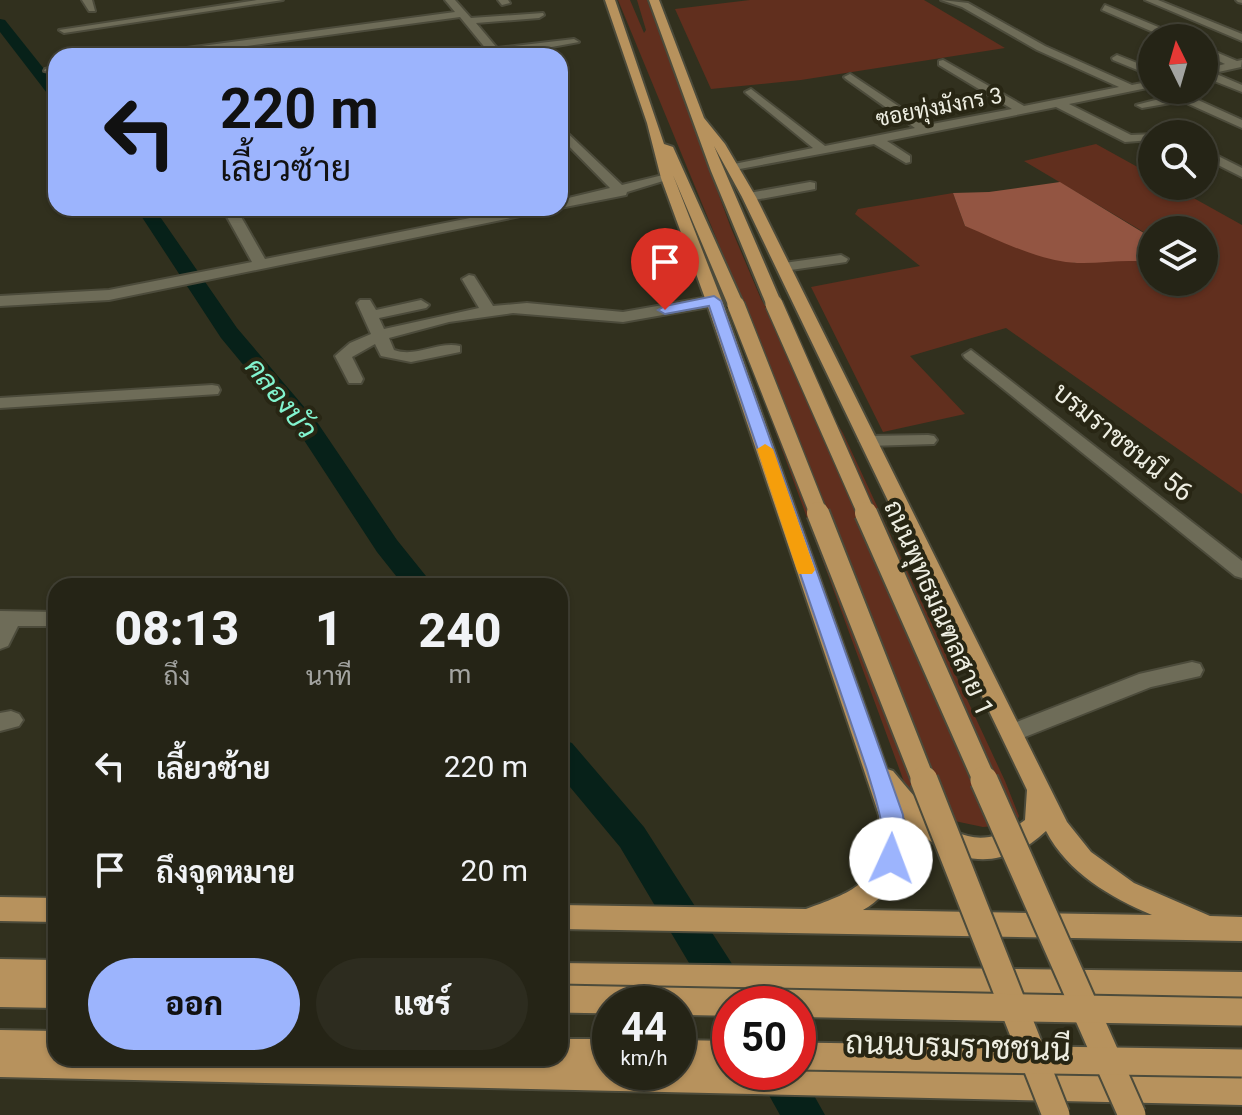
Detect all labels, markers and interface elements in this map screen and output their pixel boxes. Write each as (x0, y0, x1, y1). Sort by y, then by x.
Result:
north arrow (1138, 24, 1218, 104)
map controls (1138, 24, 1218, 296)
text: 220 m (220, 76, 379, 142)
icon: left (88, 80, 192, 184)
street label: ซอยทุ่งมังกร 3 (874, 82, 1005, 134)
button: search (1138, 120, 1218, 200)
text: เลี้ยวซ้าย (220, 148, 351, 190)
button: layers (1138, 216, 1218, 296)
pin (631, 228, 699, 310)
icon: arrive (643, 240, 687, 284)
water label: คลองบัว (238, 350, 325, 445)
street label: บรมราชชนนี 56 (1047, 376, 1199, 507)
street label: ถนนพุทธมณฑลสาย 1 (875, 496, 1000, 722)
text: 08:13 (115, 600, 239, 657)
text: 1 (315, 600, 343, 657)
text: 240 (418, 602, 502, 659)
text: m (449, 659, 471, 689)
text: ถึง (163, 661, 190, 691)
text: นาที (306, 661, 352, 691)
icon: left (88, 744, 132, 788)
text: 220 m (444, 749, 528, 784)
text: เลี้ยวซ้าย (156, 751, 270, 786)
position arrow (849, 817, 933, 901)
icon: arrive (88, 848, 132, 892)
text: 20 m (461, 853, 528, 888)
text: ถึงจุดหมาย (156, 855, 295, 890)
button: ออก (88, 958, 300, 1050)
button: แชร์ (316, 958, 528, 1050)
speed limit sign: 50 (712, 986, 816, 1090)
text: 44 (621, 1004, 667, 1051)
street label: ถนนบรมราชชนนี (845, 1022, 1071, 1069)
text: km/h (621, 1046, 667, 1070)

